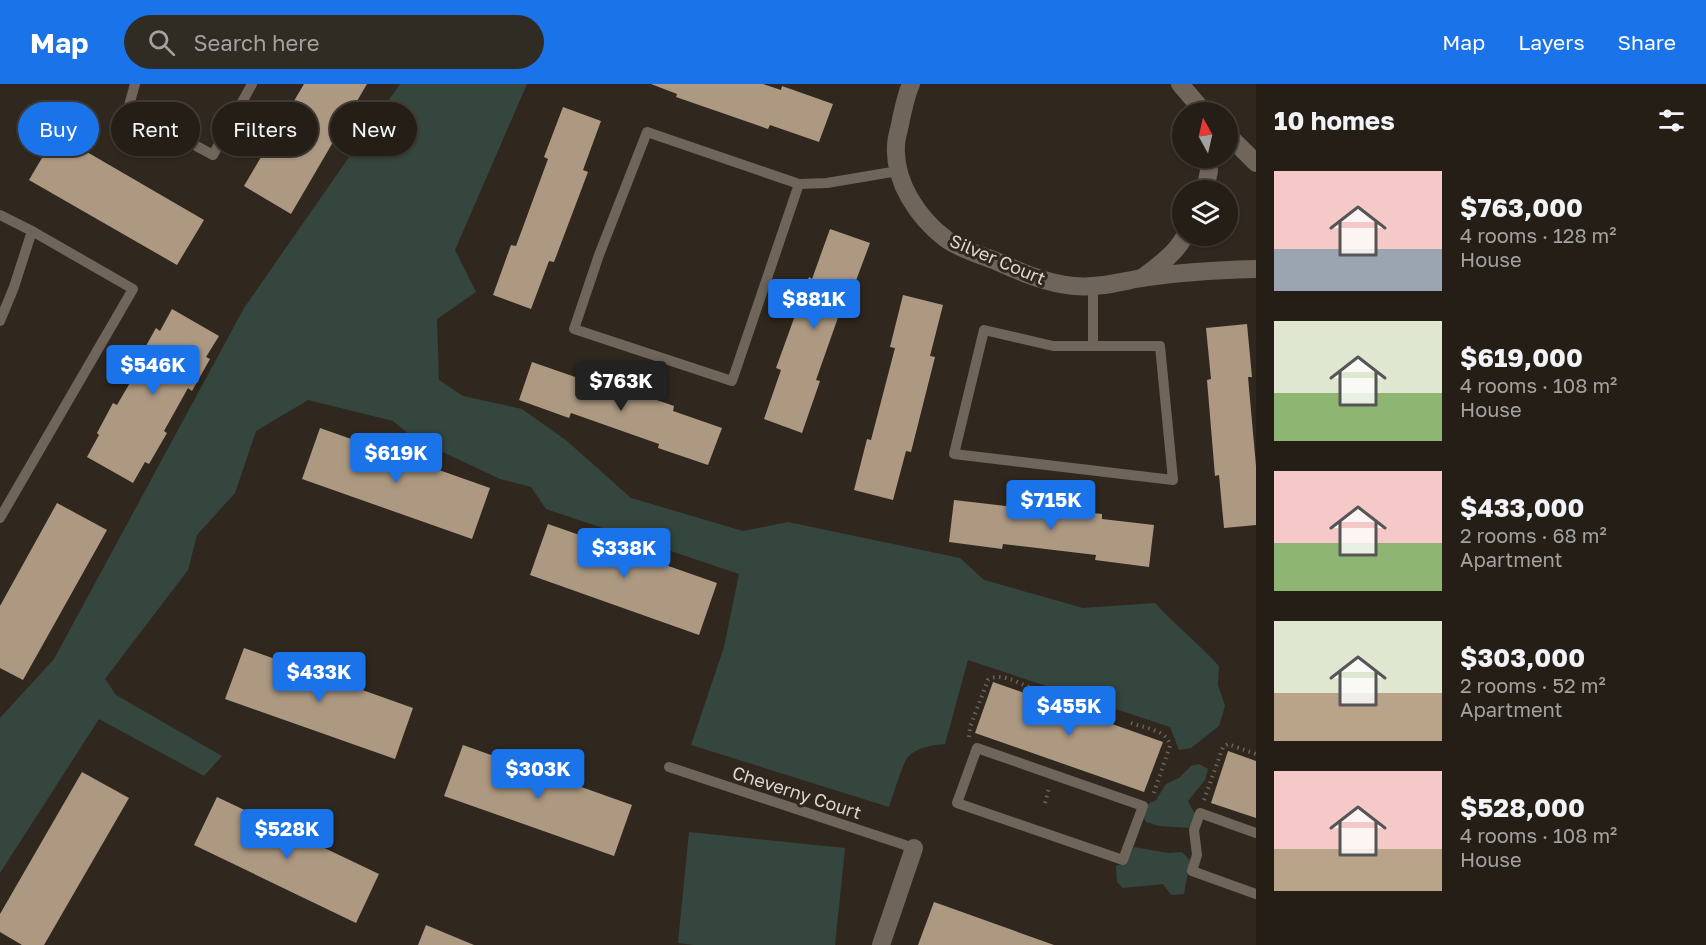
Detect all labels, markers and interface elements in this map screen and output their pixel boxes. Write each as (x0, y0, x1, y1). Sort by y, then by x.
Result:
search box (124, 15, 544, 69)
text: Map (30, 26, 88, 59)
icon: search (145, 26, 178, 59)
text: Search here (193, 29, 319, 56)
text: Map (1442, 29, 1485, 55)
text: Layers (1518, 29, 1585, 55)
text: Share (1618, 29, 1676, 55)
chip: Buy (18, 102, 99, 156)
chip: Rent (111, 102, 200, 156)
chip: Filters (212, 102, 318, 156)
chip: New (330, 102, 417, 156)
north arrow (1172, 102, 1238, 168)
map controls (1172, 102, 1238, 246)
icon: filters (1655, 104, 1688, 137)
text: 10 homes (1274, 105, 1395, 136)
button: layers (1172, 180, 1238, 246)
text: $763,000 (1460, 192, 1583, 223)
icon: home (1322, 195, 1394, 267)
text: 4 rooms · 128 m² (1460, 223, 1617, 247)
street label: Silver Court (947, 229, 1049, 289)
text: House (1460, 247, 1522, 271)
pin: $881K (772, 279, 856, 330)
text: $881K (782, 286, 846, 310)
text: $619,000 (1460, 342, 1583, 373)
pin: $546K (111, 345, 195, 396)
icon: home (1322, 345, 1394, 417)
text: $546K (120, 352, 186, 376)
pin: $763K (579, 361, 663, 412)
text: $763K (589, 368, 653, 392)
text: 4 rooms · 108 m² (1460, 373, 1617, 397)
text: House (1460, 397, 1522, 421)
pin: $619K (354, 433, 438, 484)
text: $619K (364, 440, 428, 464)
pin: $715K (1009, 480, 1093, 531)
text: $715K (1020, 487, 1082, 511)
text: $433,000 (1460, 492, 1584, 523)
icon: home (1322, 495, 1394, 567)
text: 2 rooms · 68 m² (1460, 523, 1607, 547)
pin: $338K (582, 528, 666, 579)
text: $338K (591, 535, 657, 559)
text: Apartment (1460, 547, 1563, 571)
text: $303,000 (1460, 642, 1585, 673)
icon: home (1322, 645, 1394, 717)
pin: $433K (277, 652, 361, 703)
text: $433K (287, 659, 351, 683)
text: 2 rooms · 52 m² (1460, 673, 1606, 697)
pin: $455K (1027, 686, 1111, 737)
text: $455K (1037, 693, 1101, 717)
text: Apartment (1460, 697, 1563, 721)
pin: $303K (496, 749, 580, 800)
text: $303K (505, 756, 571, 780)
street label: Cheverny Court (730, 761, 864, 823)
text: $528,000 (1460, 792, 1585, 823)
icon: home (1322, 795, 1394, 867)
pin: $528K (245, 809, 329, 860)
text: $528K (254, 816, 320, 840)
text: 4 rooms · 108 m² (1460, 823, 1617, 847)
text: House (1460, 847, 1522, 871)

